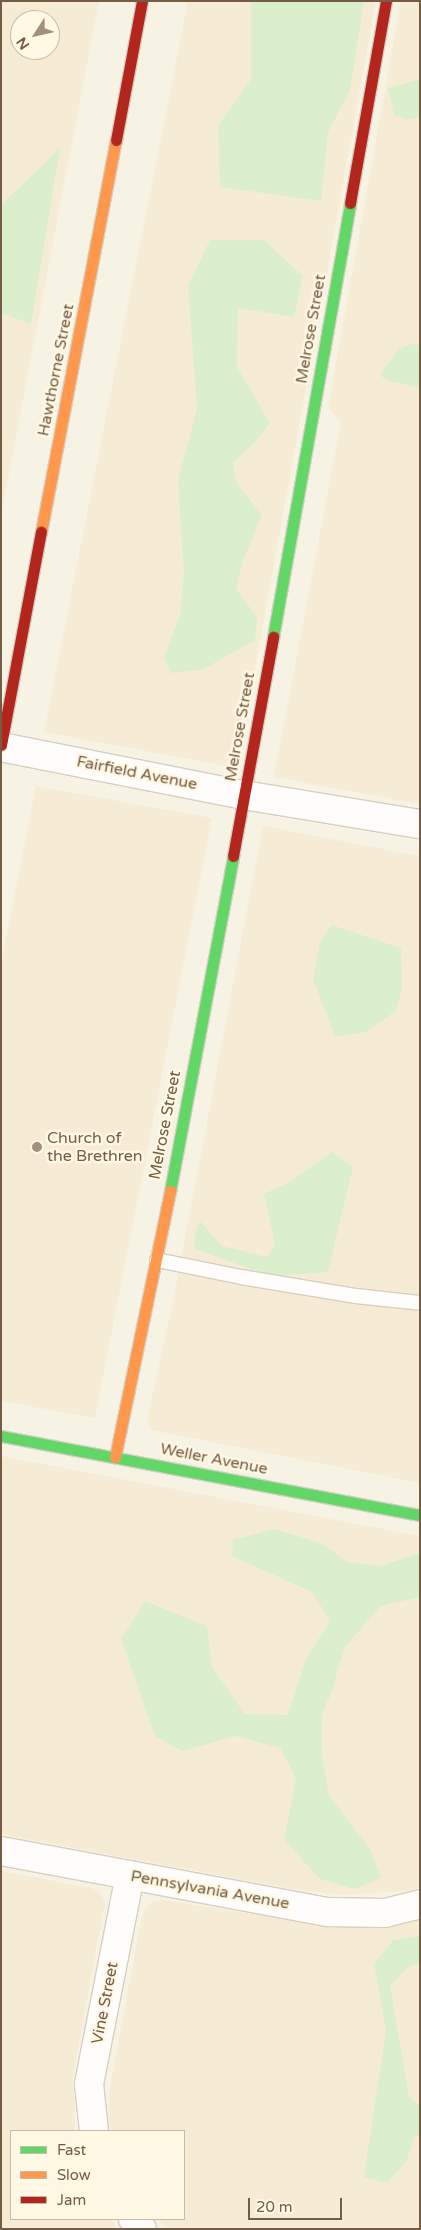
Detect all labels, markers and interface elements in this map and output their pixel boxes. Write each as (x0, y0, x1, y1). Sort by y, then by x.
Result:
north arrow (10, 10, 60, 60)
text: N (13, 34, 33, 53)
street label: Melrose Street (292, 273, 330, 385)
street label: Hawthorne Street (34, 302, 78, 438)
street label: Melrose Street (221, 671, 259, 783)
street label: Fairfield Avenue (75, 752, 199, 794)
street label: Melrose Street (145, 1069, 185, 1181)
place label: Church of the Brethren (47, 1128, 143, 1166)
marker: Church of the Brethren (31, 1141, 43, 1153)
street label: Weller Avenue (159, 1439, 269, 1479)
street label: Pennsylvania Avenue (129, 1867, 291, 1913)
street label: Vine Street (88, 1960, 122, 2046)
legend (10, 2130, 185, 2220)
text: Fast (57, 2141, 86, 2159)
text: Slow (57, 2166, 91, 2184)
scale bar (251, 2188, 345, 2220)
text: Jam (57, 2191, 86, 2209)
text: 20 m (256, 2198, 293, 2216)

